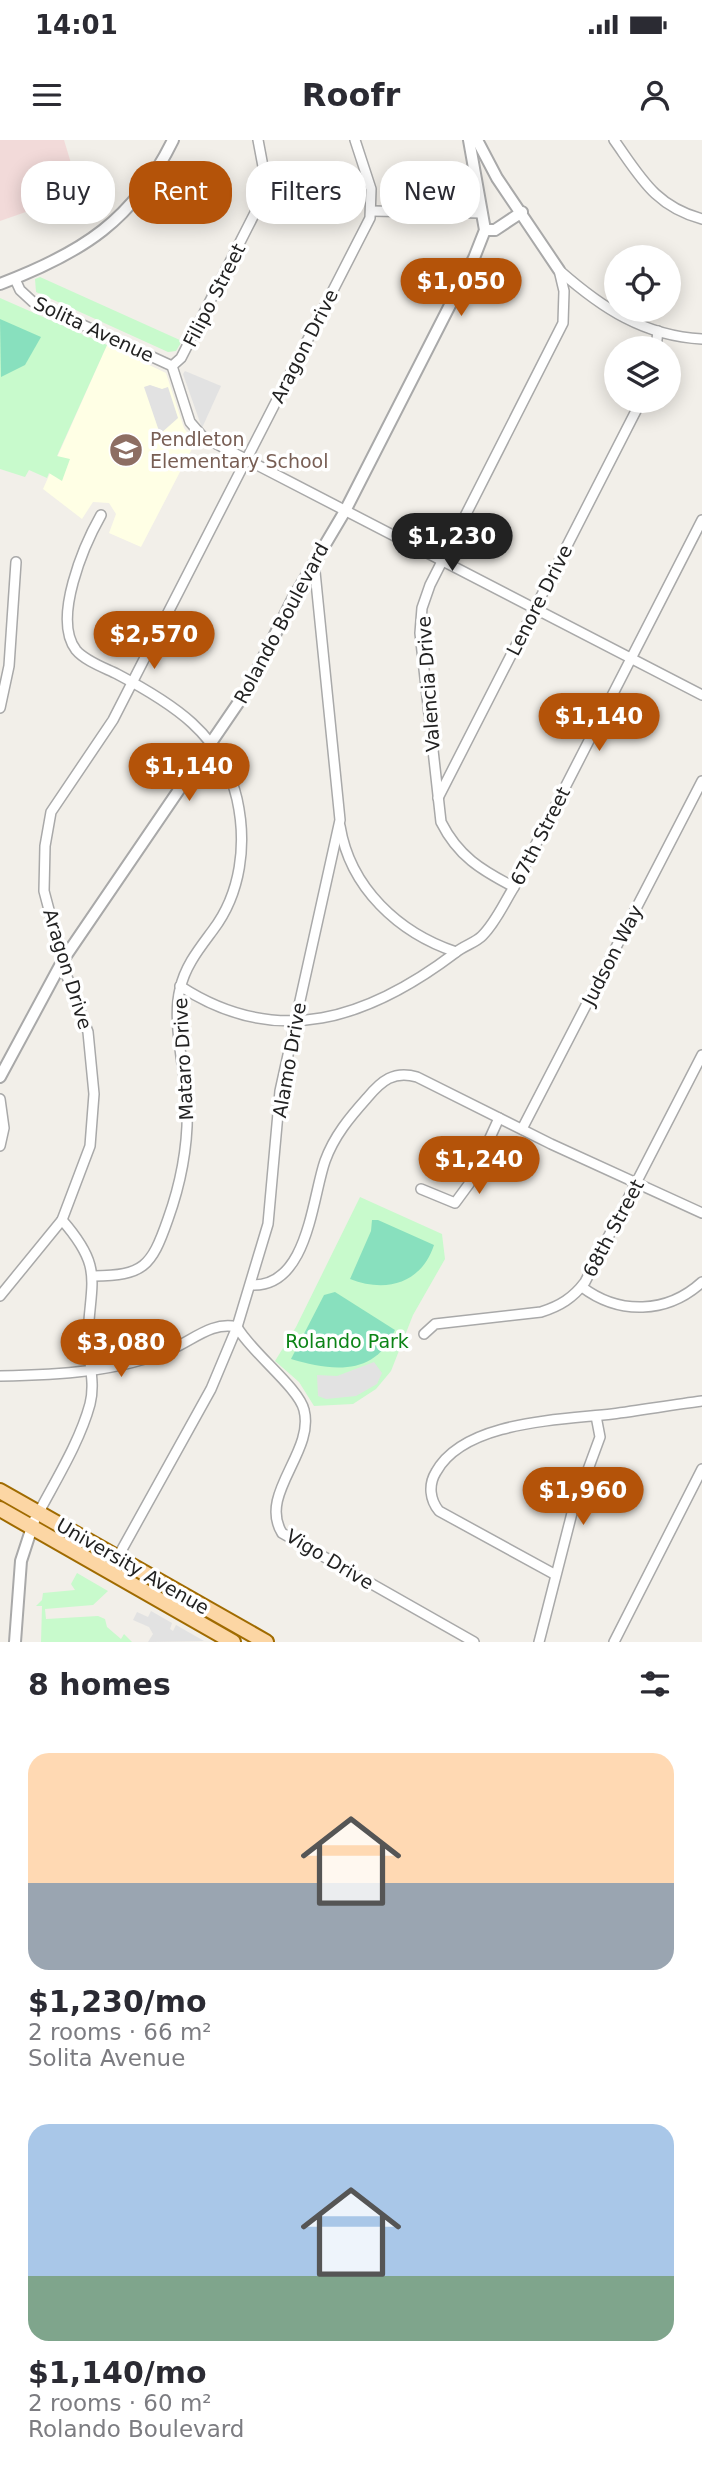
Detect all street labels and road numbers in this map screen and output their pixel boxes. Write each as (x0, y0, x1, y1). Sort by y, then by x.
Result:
street label: Filipo Street (179, 240, 249, 350)
street label: Aragon Drive (266, 285, 342, 407)
street label: Solita Avenue (30, 292, 158, 366)
street label: Rolando Boulevard (229, 539, 333, 707)
street label: Lenore Drive (502, 541, 576, 659)
street label: Valencia Drive (412, 615, 444, 753)
street label: 67th Street (506, 783, 574, 889)
street label: Judson Way (577, 901, 647, 1010)
street label: Aragon Drive (39, 906, 97, 1032)
street label: Mataro Drive (169, 997, 197, 1121)
street label: Alamo Drive (268, 1001, 310, 1119)
street label: 68th Street (578, 1175, 648, 1281)
street label: University Avenue (53, 1513, 213, 1619)
street label: Vigo Drive (282, 1524, 378, 1594)

